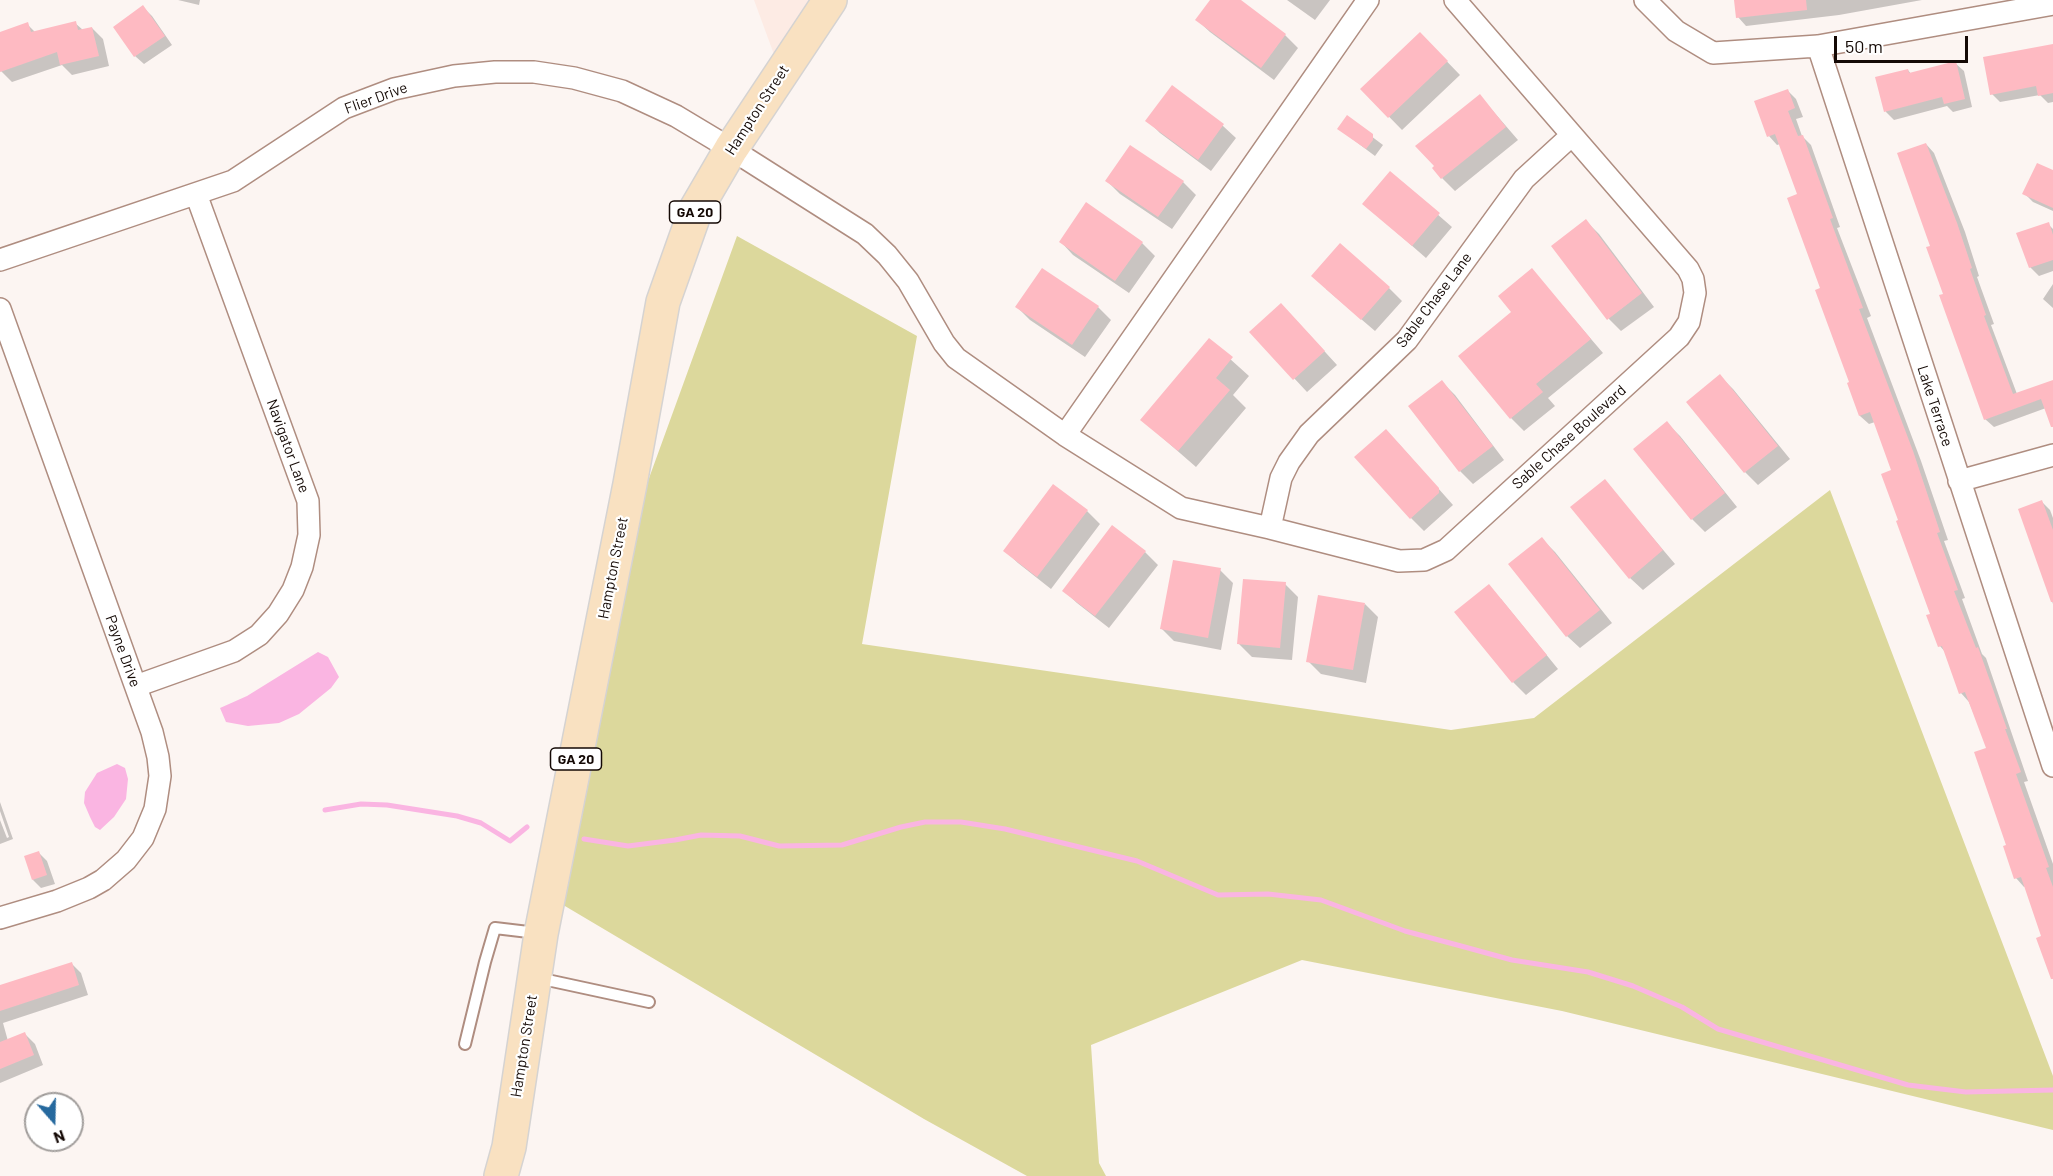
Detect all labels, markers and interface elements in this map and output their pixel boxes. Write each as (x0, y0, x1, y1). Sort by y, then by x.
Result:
scale bar (1837, 24, 1970, 62)
text: 50 m (1845, 35, 1883, 57)
street label: Hampton Street (721, 62, 793, 158)
street label: Flier Drive (342, 78, 410, 118)
road number: GA 20 (670, 201, 720, 223)
street label: Sable Chase Lane (1392, 249, 1476, 351)
street label: Lake Terrace (1913, 363, 1957, 449)
street label: Sable Chase Boulevard (1508, 381, 1630, 493)
street label: Navigator Lane (263, 397, 313, 495)
street label: Hampton Street (594, 515, 632, 621)
street label: Payne Drive (102, 612, 144, 690)
road number: GA 20 (550, 748, 602, 770)
street label: Hampton Street (507, 993, 541, 1099)
north arrow (24, 1092, 84, 1152)
text: N (51, 1127, 68, 1148)

